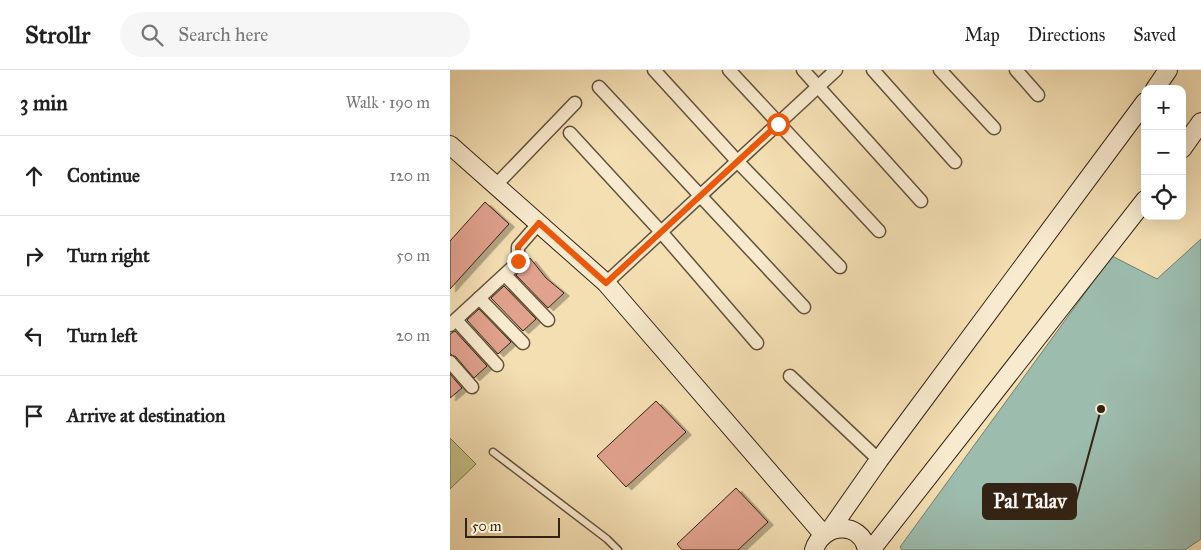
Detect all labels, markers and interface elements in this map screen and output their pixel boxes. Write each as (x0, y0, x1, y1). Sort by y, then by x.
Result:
search box (120, 12, 470, 57)
text: Strollr (25, 20, 90, 50)
icon: search (138, 21, 166, 49)
text: Search here (178, 23, 268, 46)
text: Map (964, 24, 1000, 46)
text: Directions (1028, 24, 1105, 46)
text: Saved (1133, 24, 1176, 46)
map controls (1141, 85, 1186, 220)
button: + (1141, 85, 1186, 130)
text: 3 min (20, 90, 68, 116)
text: Walk · 190 m (346, 93, 430, 112)
route start (767, 113, 790, 136)
button: − (1141, 130, 1186, 175)
icon: ahead (20, 162, 48, 190)
text: Continue (67, 164, 140, 187)
text: 120 m (390, 166, 430, 185)
button: locate (1141, 175, 1186, 220)
icon: right (20, 242, 48, 270)
text: Turn right (67, 244, 150, 267)
text: 50 m (396, 246, 430, 265)
route end (507, 250, 530, 273)
icon: left (20, 322, 48, 350)
text: Turn left (67, 324, 137, 347)
text: 20 m (396, 326, 430, 345)
icon: arrive (20, 402, 48, 430)
text: Arrive at destination (67, 404, 225, 427)
callout: Pal Talav (983, 484, 1076, 519)
text: Pal Talav (993, 489, 1068, 513)
scale bar (465, 515, 560, 538)
text: 50 m (472, 518, 501, 535)

